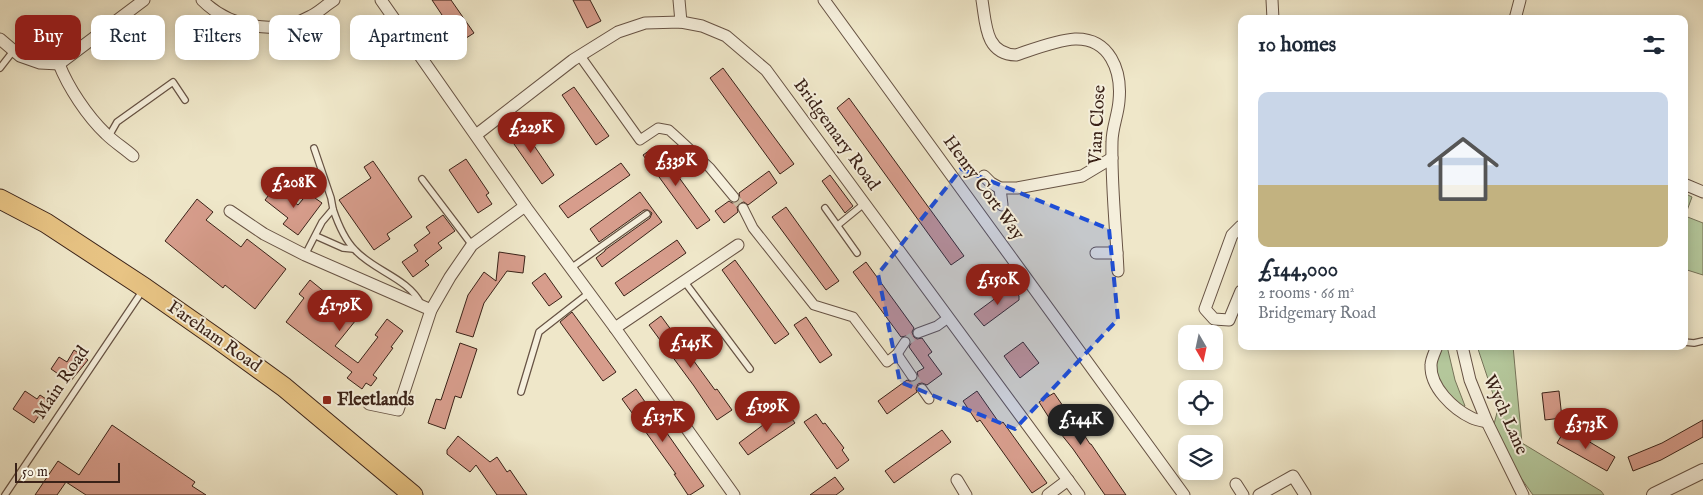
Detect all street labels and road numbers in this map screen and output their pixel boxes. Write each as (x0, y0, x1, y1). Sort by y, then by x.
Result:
street label: Bridgemary Road (788, 75, 885, 196)
street label: Vian Close (1084, 85, 1112, 166)
street label: Henry Cort Way (937, 131, 1029, 245)
street label: Fareham Road (162, 296, 266, 378)
street label: Main Road (29, 342, 95, 424)
street label: Wych Lane (1477, 371, 1533, 459)

